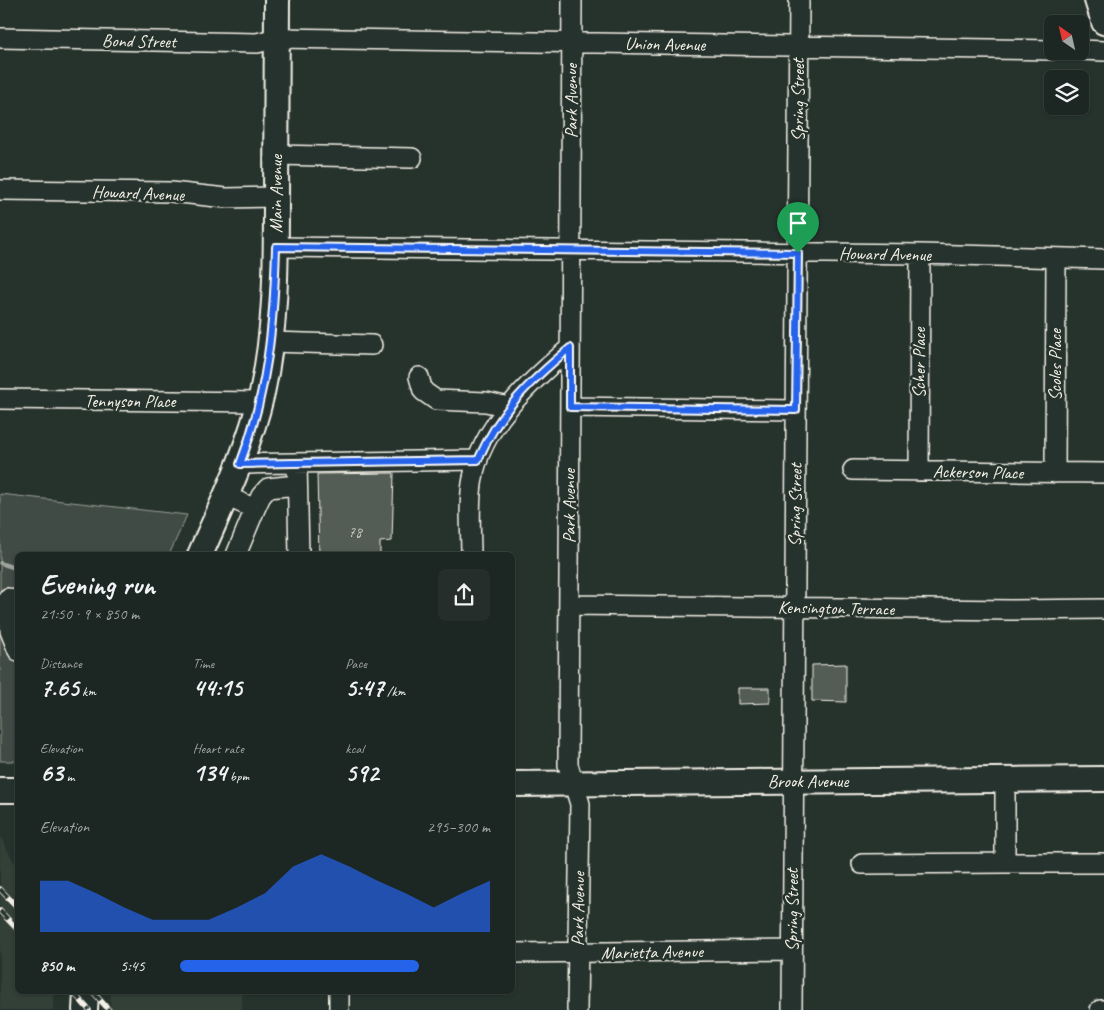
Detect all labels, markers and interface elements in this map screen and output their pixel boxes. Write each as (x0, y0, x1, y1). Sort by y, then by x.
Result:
north arrow (1044, 15, 1089, 60)
map controls (1044, 15, 1089, 115)
street label: Bond Street (102, 29, 178, 53)
street label: Union Avenue (625, 32, 706, 56)
street label: Spring Street (787, 56, 809, 142)
street label: Park Avenue (560, 63, 582, 138)
button: layers (1044, 70, 1089, 115)
street label: Main Avenue (265, 154, 287, 233)
street label: Howard Avenue (92, 180, 186, 206)
pin (777, 202, 819, 253)
icon: arrive (784, 209, 812, 237)
street label: Howard Avenue (839, 242, 932, 266)
street label: Scher Place (908, 327, 930, 398)
street label: Scoles Place (1044, 328, 1066, 401)
street label: Tennyson Place (85, 390, 177, 412)
street label: Ackerson Place (933, 460, 1024, 484)
street label: Spring Street (783, 461, 807, 547)
street label: Park Avenue (558, 468, 580, 543)
house number: 78 (348, 523, 363, 542)
text: Evening run (40, 567, 155, 602)
button: share (438, 569, 490, 621)
street label: Kensington Terrace (778, 596, 895, 620)
text: 21:50 · 9 × 850 m (40, 604, 139, 624)
text: Distance (40, 655, 82, 672)
text: Time (193, 655, 214, 672)
text: Pace (345, 655, 367, 672)
text: 7.65 (40, 672, 79, 704)
text: 44:15 (193, 672, 242, 704)
text: 5:47 (345, 672, 384, 704)
text: km (79, 683, 96, 700)
text: /km (384, 683, 405, 700)
text: Elevation (40, 740, 83, 757)
text: Heart rate (193, 740, 244, 757)
text: kcal (345, 740, 364, 757)
text: 63 (40, 757, 63, 789)
text: 134 (193, 757, 226, 789)
text: 592 (345, 757, 378, 789)
text: m (63, 768, 74, 785)
text: bpm (226, 768, 249, 785)
street label: Brook Avenue (768, 770, 850, 792)
text: Elevation (40, 817, 89, 837)
text: 295–300 m (427, 817, 490, 837)
street label: Spring Street (781, 866, 803, 952)
street label: Park Avenue (566, 870, 590, 946)
street label: Marietta Avenue (601, 940, 704, 964)
text: 850 m (40, 956, 74, 976)
text: 5:45 (120, 956, 145, 976)

